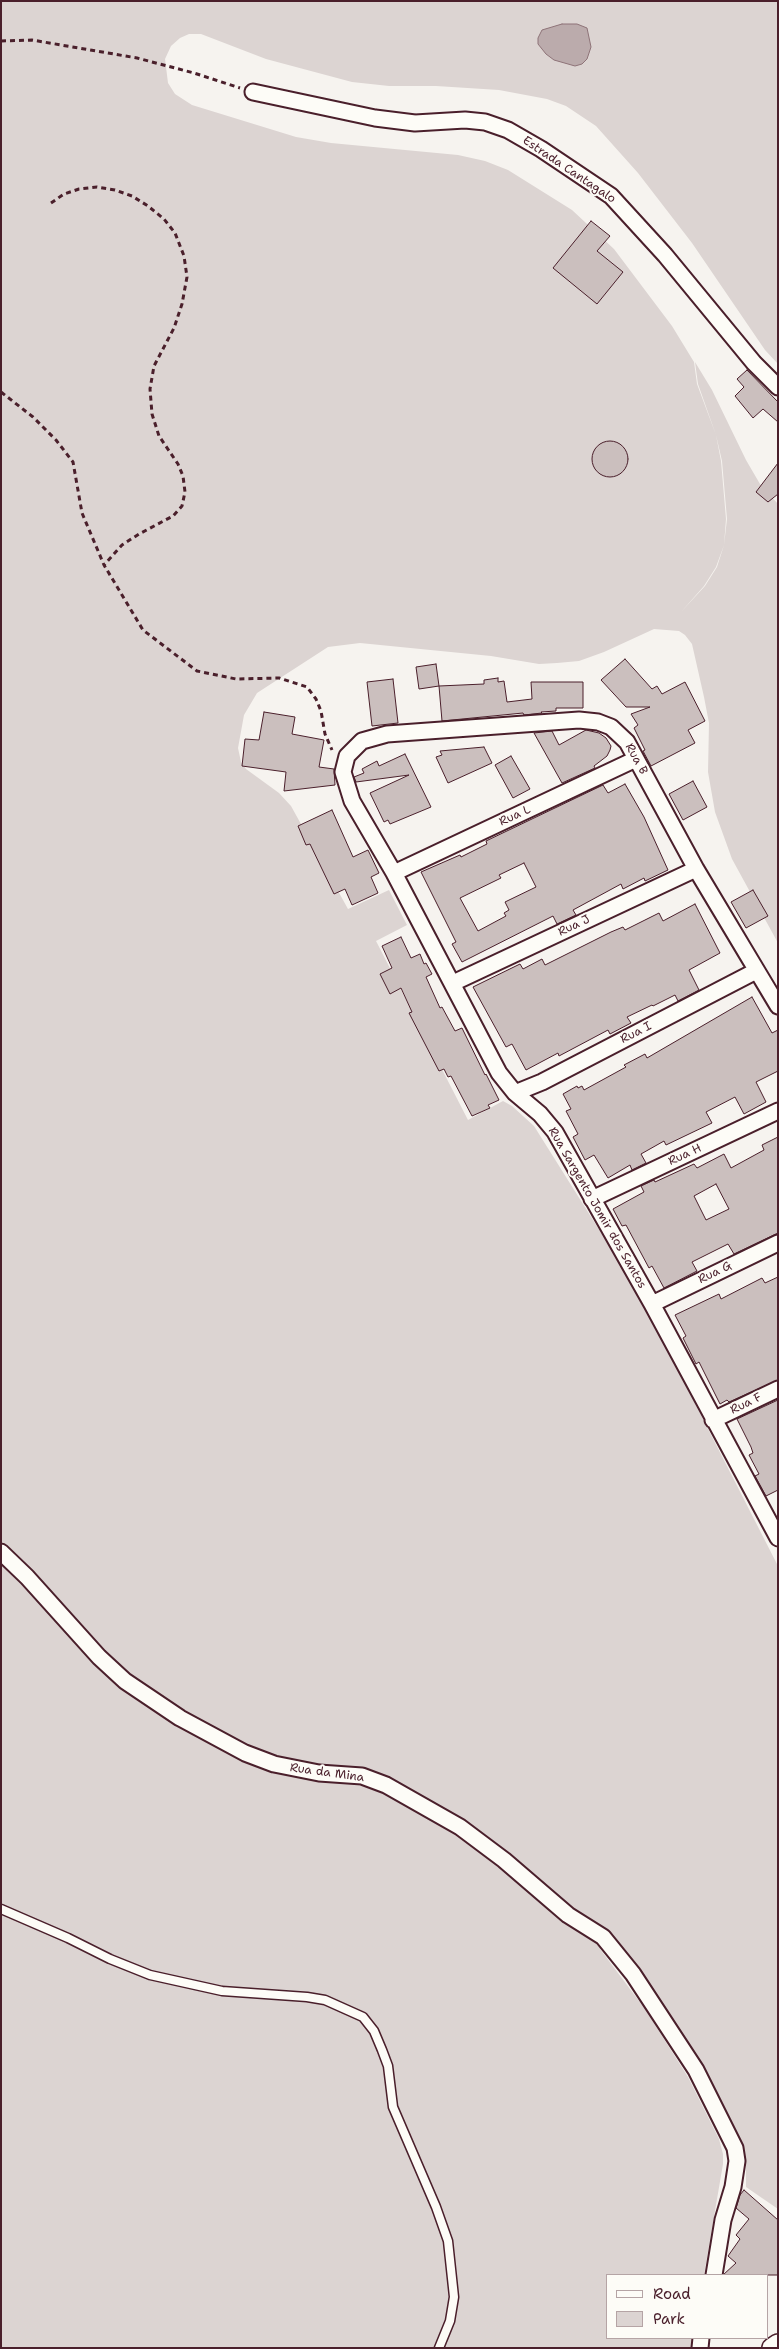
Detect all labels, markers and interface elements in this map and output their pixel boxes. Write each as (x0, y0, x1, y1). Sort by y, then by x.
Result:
street label: Estrada Cantagalo (520, 134, 618, 206)
street label: Rua B (622, 741, 650, 777)
street label: Rua L (497, 803, 533, 829)
street label: Rua J (556, 912, 592, 940)
street label: Rua I (618, 1019, 654, 1047)
street label: Rua Sargento Jomir dos Santos (545, 1125, 649, 1291)
street label: Rua H (666, 1141, 704, 1169)
street label: Rua G (696, 1259, 734, 1287)
street label: Rua F (728, 1390, 764, 1418)
street label: Rua da Mina (289, 1761, 365, 1785)
legend (606, 2274, 769, 2339)
text: Road (653, 2284, 691, 2304)
text: Park (653, 2309, 685, 2329)

